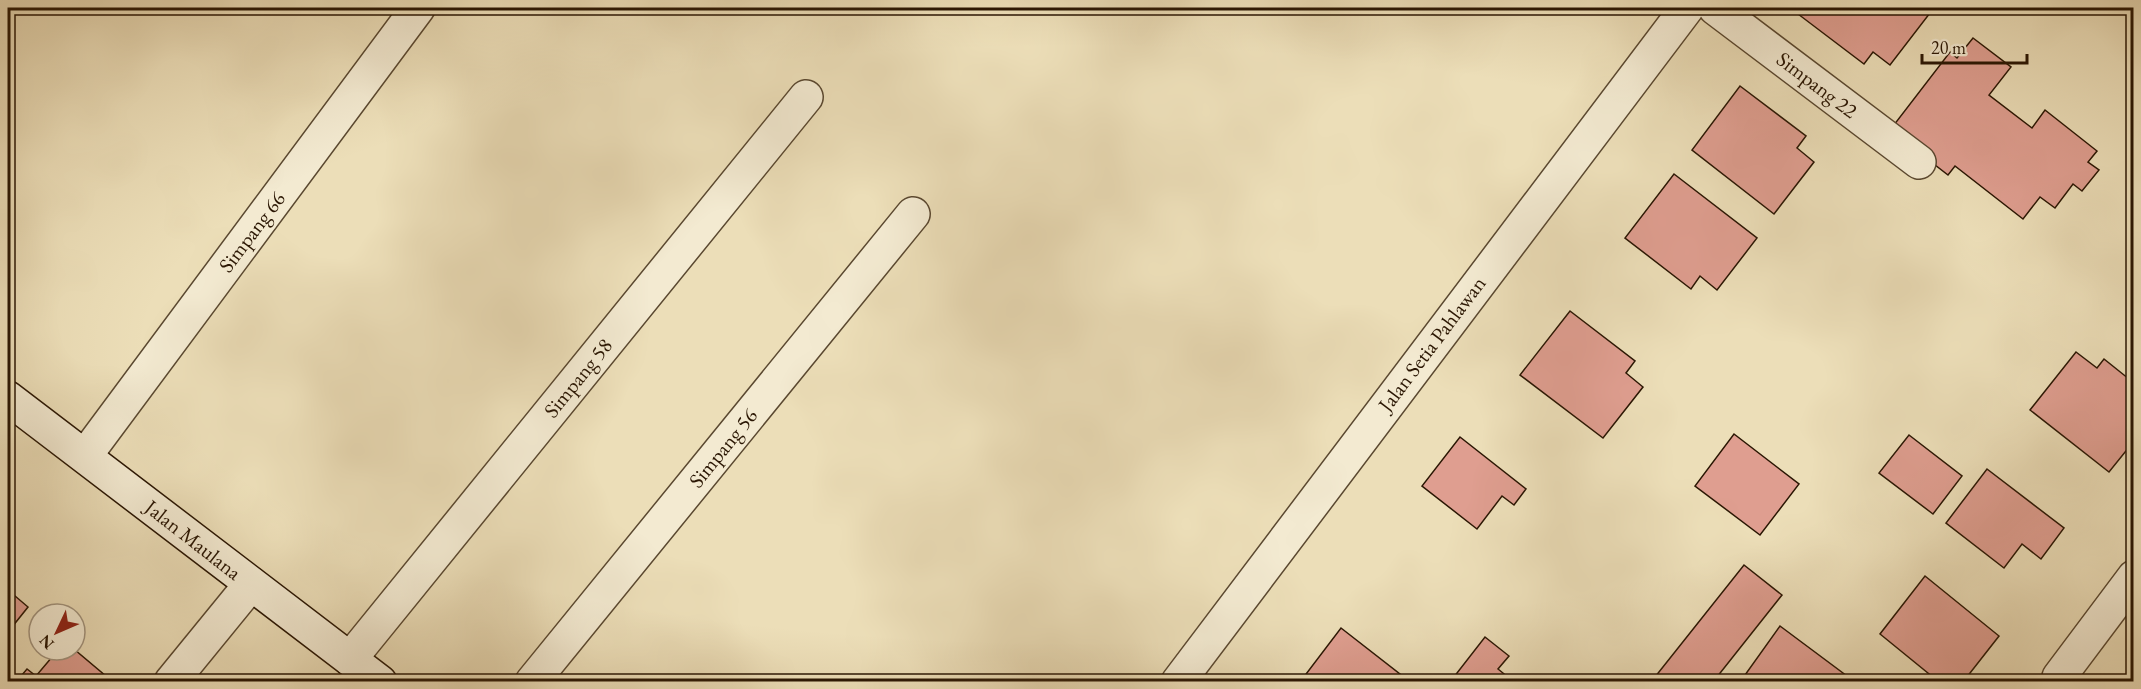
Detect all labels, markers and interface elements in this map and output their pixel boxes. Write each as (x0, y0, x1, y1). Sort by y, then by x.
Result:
scale bar (1922, 27, 2027, 65)
text: 20 m (1931, 36, 1966, 59)
street label: Simpang 22 (1771, 45, 1863, 124)
street label: Simpang 66 (212, 186, 291, 278)
street label: Jalan Setia Pahlawan (1371, 271, 1491, 418)
street label: Simpang 58 (537, 332, 618, 423)
street label: Simpang 56 (682, 402, 763, 493)
street label: Jalan Maulana (138, 492, 247, 586)
north arrow (27, 602, 87, 662)
text: N (34, 630, 59, 654)

